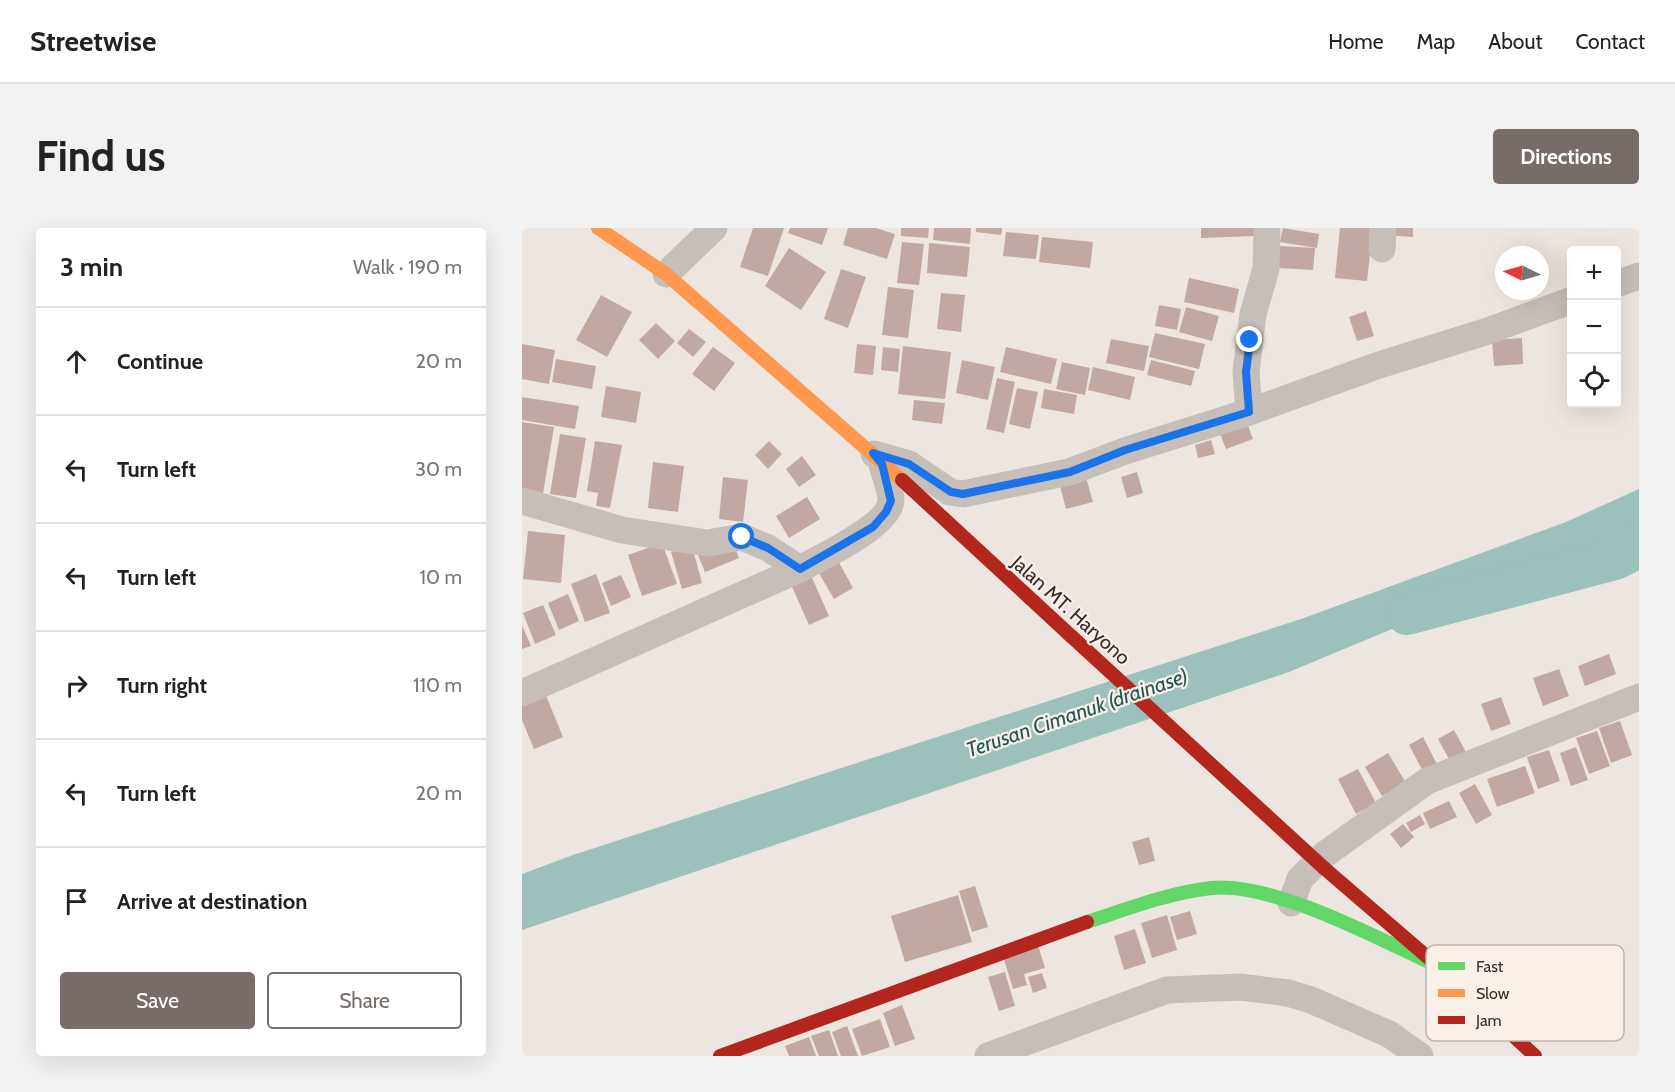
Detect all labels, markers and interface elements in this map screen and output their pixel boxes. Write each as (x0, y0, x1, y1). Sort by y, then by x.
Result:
text: Streetwise (30, 24, 156, 58)
text: Home (1328, 29, 1384, 54)
text: Map (1417, 29, 1455, 54)
text: About (1488, 29, 1542, 54)
text: Contact (1575, 29, 1645, 54)
button: Directions (1493, 129, 1639, 184)
text: Find us (36, 130, 165, 182)
north arrow (1495, 246, 1549, 300)
map controls (1567, 246, 1621, 408)
button: + (1567, 246, 1621, 300)
text: 3 min (60, 251, 123, 283)
text: Walk · 190 m (353, 255, 462, 279)
button: − (1567, 300, 1621, 354)
route end (1236, 326, 1262, 352)
icon: ahead (60, 345, 93, 378)
text: Continue (117, 348, 203, 375)
text: 20 m (416, 349, 462, 373)
button: locate (1567, 354, 1621, 408)
icon: left (60, 453, 93, 486)
text: Turn left (117, 456, 196, 483)
text: 30 m (415, 457, 462, 481)
route start (728, 523, 754, 549)
street label: Jalan MT. Haryono (1006, 550, 1135, 670)
icon: left (60, 561, 93, 594)
text: Turn left (117, 564, 196, 591)
text: 10 m (419, 565, 462, 589)
water label: Terusan Cimanuk (drainase) (963, 663, 1191, 762)
icon: right (60, 669, 93, 702)
text: Turn right (117, 672, 207, 699)
text: 110 m (413, 673, 462, 697)
icon: left (60, 777, 93, 810)
text: Turn left (117, 780, 196, 807)
text: 20 m (416, 781, 462, 805)
icon: arrive (60, 885, 93, 918)
text: Arrive at destination (117, 888, 307, 915)
legend (1426, 945, 1624, 1041)
text: Fast (1476, 957, 1504, 976)
button: Save (60, 972, 255, 1029)
button: Share (267, 972, 462, 1029)
text: Slow (1476, 984, 1510, 1003)
text: Jam (1475, 1011, 1502, 1030)

